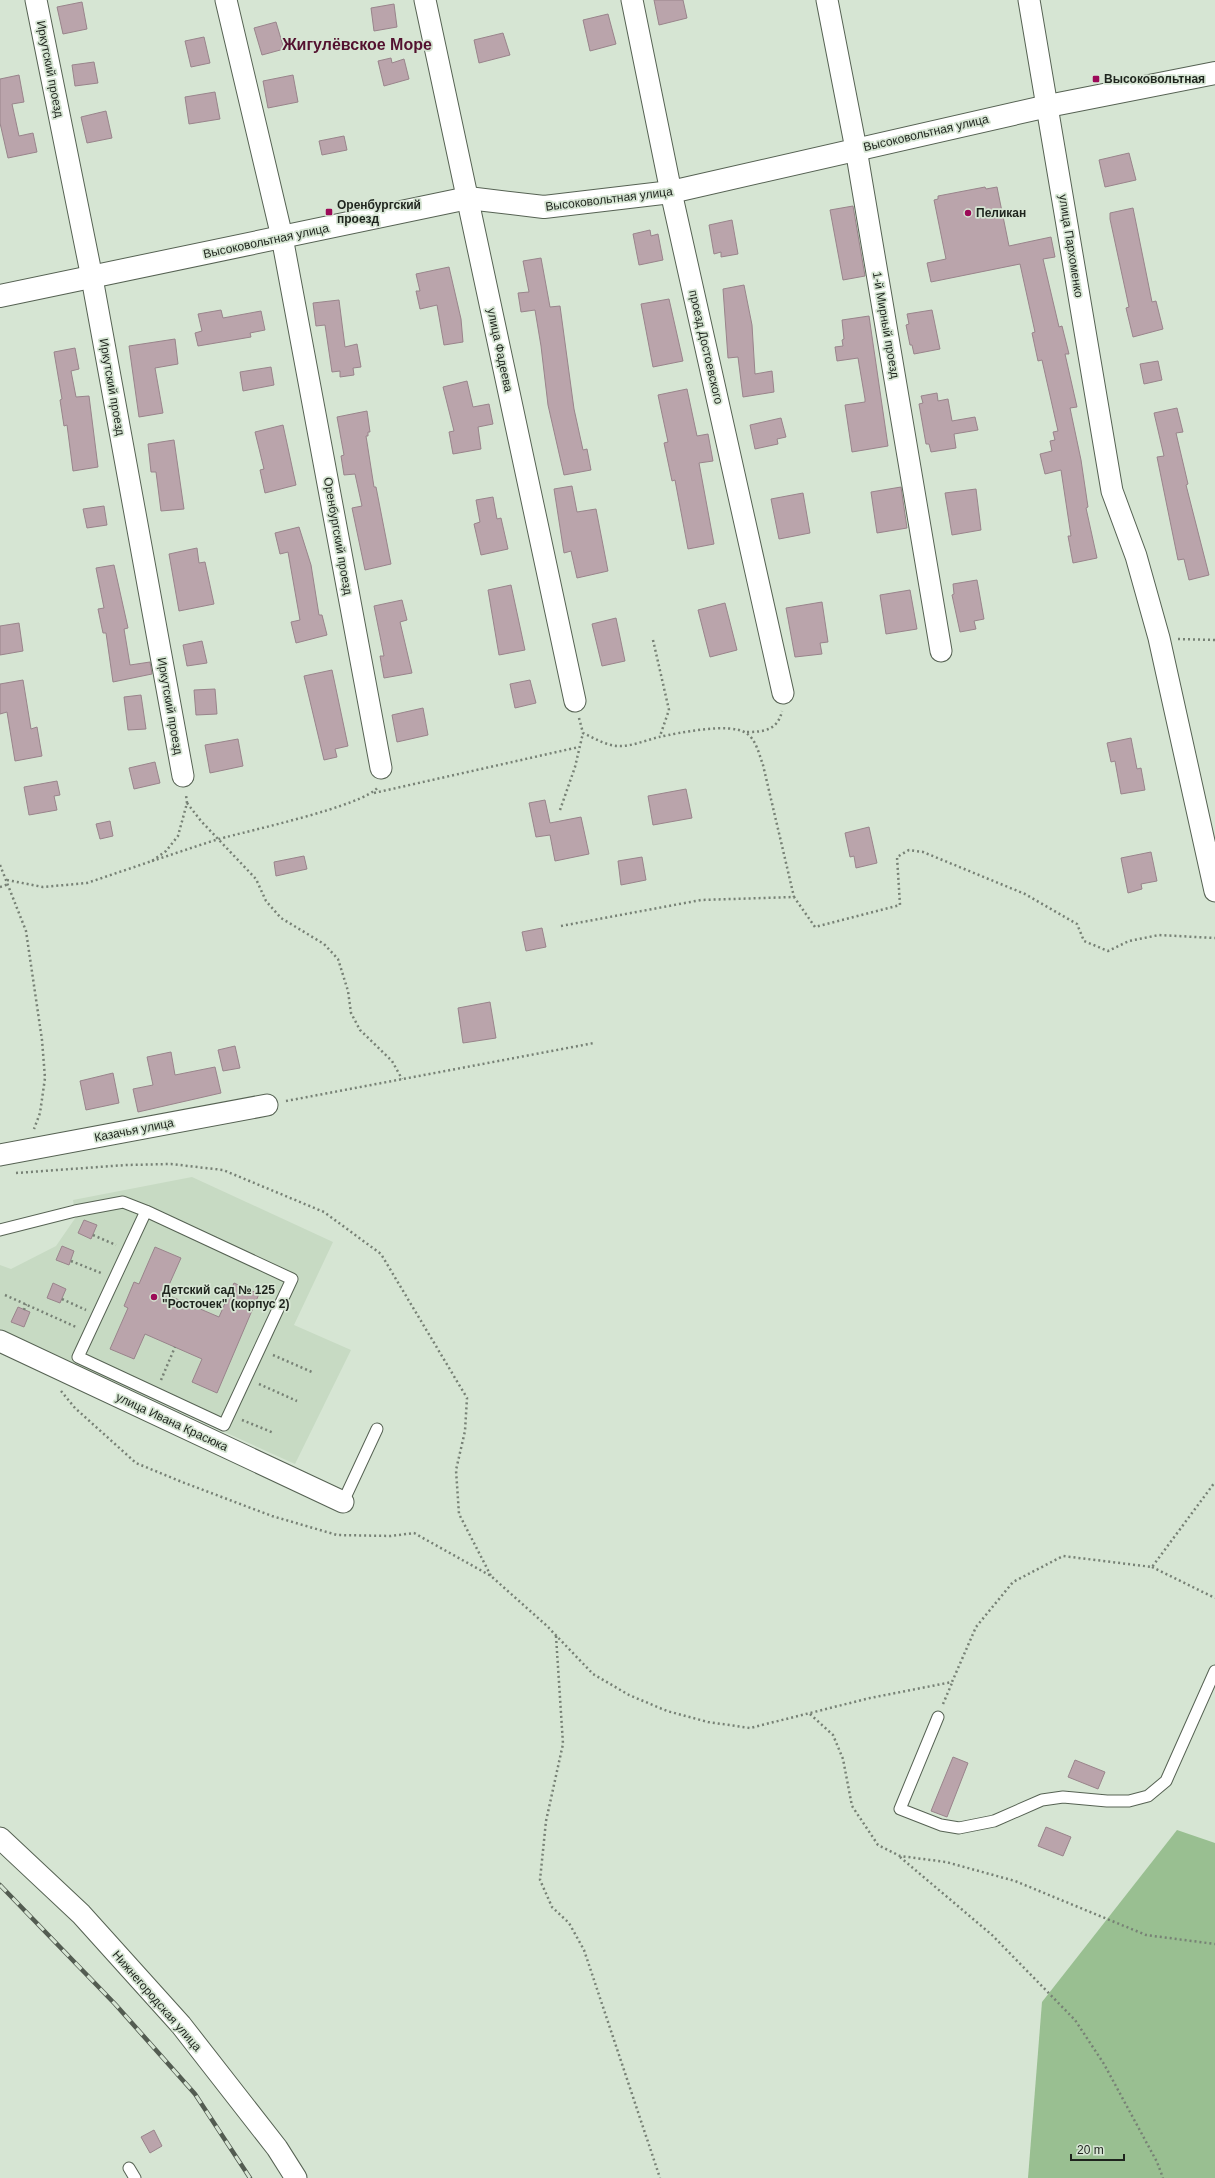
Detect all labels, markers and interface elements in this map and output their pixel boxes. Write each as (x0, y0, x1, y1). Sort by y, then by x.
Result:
street label: Иркутский проезд (34, 19, 66, 119)
district label: Жигулёвское Море (281, 36, 432, 53)
place label: Высоковольтная (1104, 72, 1205, 86)
marker: Высоковольтная (1091, 74, 1101, 84)
street label: Высоковольтная улица (862, 112, 990, 154)
street label: Высоковольтная улица (545, 184, 674, 214)
street label: улица Пархоменко (1056, 193, 1086, 299)
place label: Оренбургский проезд (337, 198, 421, 226)
place label: Пеликан (976, 206, 1026, 220)
marker: Оренбургский проезд (324, 207, 334, 217)
marker: Пеликан (963, 208, 973, 218)
street label: Высоковольтная улица (202, 221, 330, 261)
street label: 1-й Мирный проезд (870, 271, 902, 379)
street label: проезд Достоевского (686, 289, 726, 406)
street label: улица Фадеева (484, 307, 516, 394)
street label: Иркутский проезд (97, 337, 127, 437)
street label: Оренбургский проезд (321, 476, 355, 596)
street label: Иркутский проезд (155, 656, 185, 756)
street label: Казачья улица (93, 1115, 175, 1145)
place label: Детский сад № 125 "Росточек" (корпус 2) (162, 1283, 289, 1311)
marker: Детский сад № 125 "Росточек" (корпус 2) (149, 1292, 159, 1302)
street label: улица Ивана Красюка (114, 1390, 231, 1454)
street label: Нижнегородская улица (110, 1948, 205, 2054)
scale bar (1071, 2136, 1124, 2162)
text: 20 m (1077, 2143, 1104, 2157)

